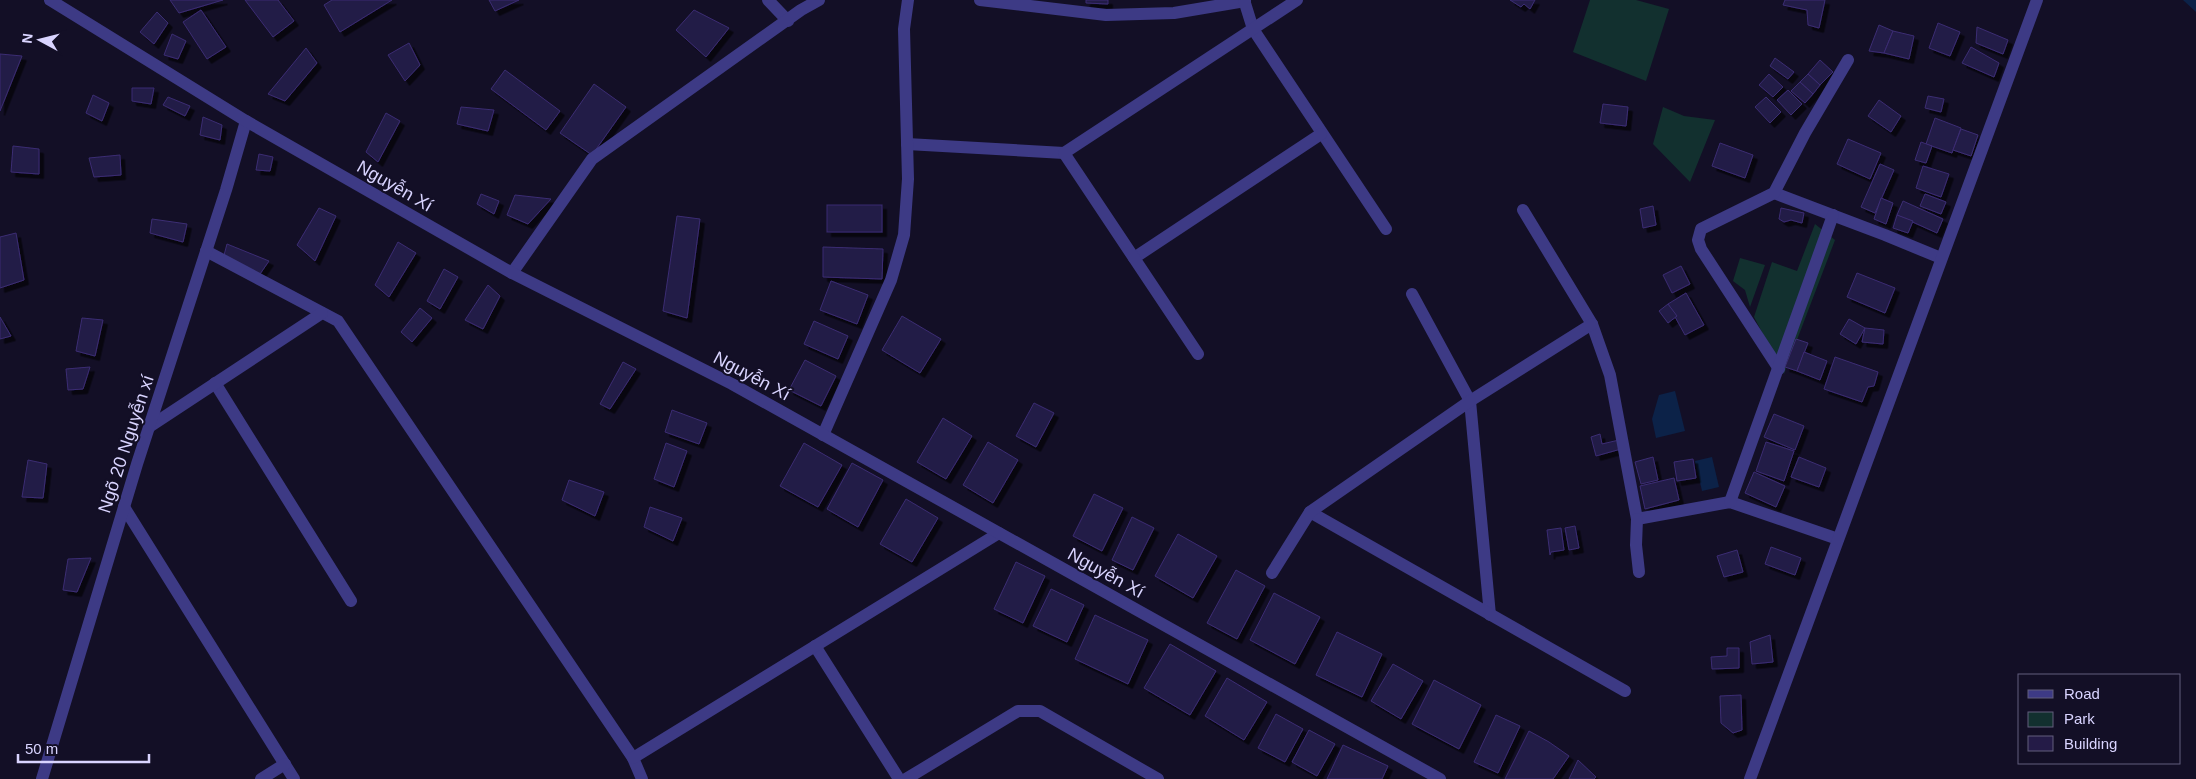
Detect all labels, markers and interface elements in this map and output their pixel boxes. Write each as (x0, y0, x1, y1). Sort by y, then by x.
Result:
north arrow (15, 15, 65, 65)
text: N (19, 32, 36, 44)
street label: Nguyễn Xí (354, 155, 437, 216)
street label: Nguyễn Xí (710, 347, 794, 405)
street label: Ngõ 20 Nguyễn xí (93, 372, 158, 516)
street label: Nguyễn Xí (1064, 543, 1148, 602)
legend (2018, 674, 2181, 764)
text: Road (2064, 685, 2100, 702)
text: Park (2064, 710, 2095, 727)
scale bar (18, 732, 149, 764)
text: Building (2064, 735, 2117, 752)
text: 50 m (25, 740, 58, 757)

